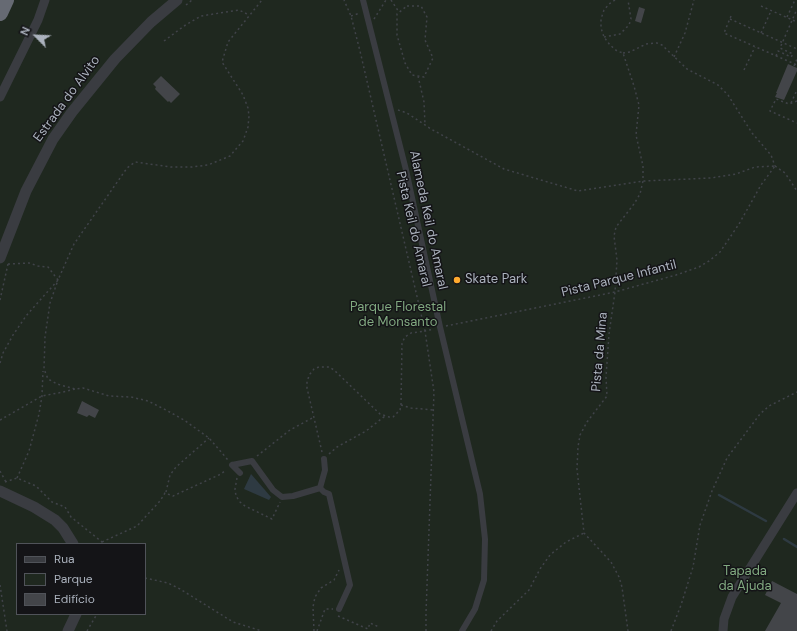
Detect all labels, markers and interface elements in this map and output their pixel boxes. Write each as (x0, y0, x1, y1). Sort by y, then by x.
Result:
north arrow (16, 16, 56, 56)
text: N (17, 25, 33, 38)
street label: Estrada do Alvito (31, 53, 103, 145)
street label: Alameda Keil do Amaral (406, 149, 450, 291)
street label: Pista Keil do Amaral (392, 170, 434, 288)
street label: Pista Parque Infantil (560, 257, 678, 301)
place label: Skate Park (465, 272, 527, 288)
marker: Skate Park (452, 275, 462, 285)
park label: Parque Florestal de Monsanto (350, 300, 446, 331)
street label: Pista da Mina (589, 312, 611, 392)
legend (16, 543, 146, 615)
text: Rua (54, 551, 75, 567)
park label: Tapada da Ajuda (718, 564, 772, 595)
text: Parque (54, 571, 93, 587)
text: Edifício (54, 591, 95, 607)

